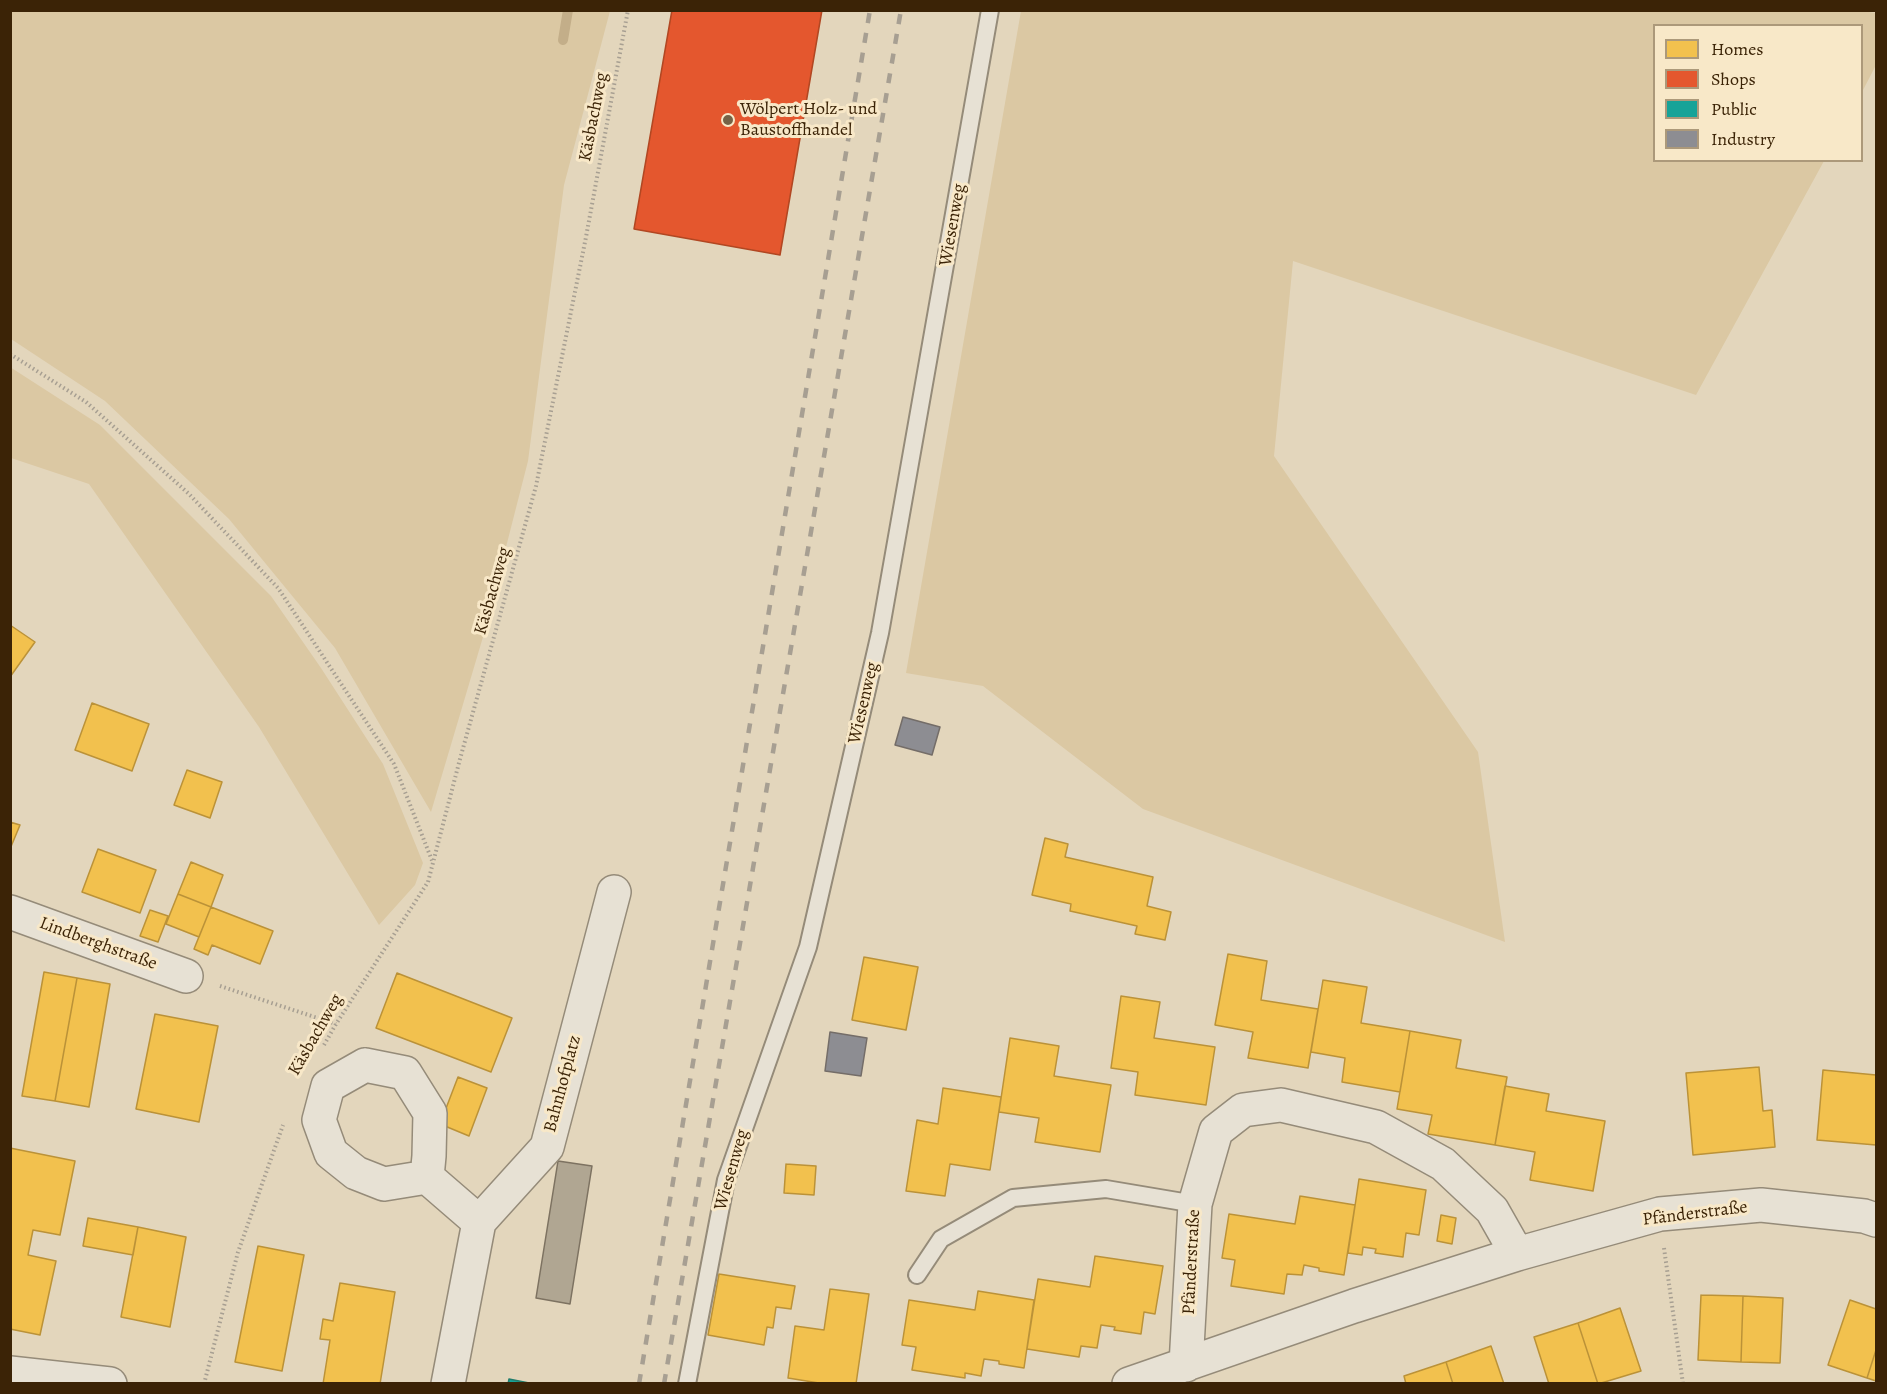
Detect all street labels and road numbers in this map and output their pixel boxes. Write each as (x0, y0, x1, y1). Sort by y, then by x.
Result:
street label: Käsbachweg (575, 71, 613, 163)
street label: Wiesenweg (935, 182, 971, 268)
street label: Käsbachweg (470, 545, 516, 637)
street label: Wiesenweg (844, 660, 884, 746)
street label: Lindberghstraße (36, 913, 160, 975)
street label: Käsbachweg (284, 990, 348, 1080)
street label: Bahnhofplatz (540, 1033, 586, 1135)
street label: Wiesenweg (710, 1127, 754, 1213)
street label: Pfänderstraße (1641, 1197, 1749, 1231)
street label: Pfänderstraße (1178, 1209, 1206, 1315)

